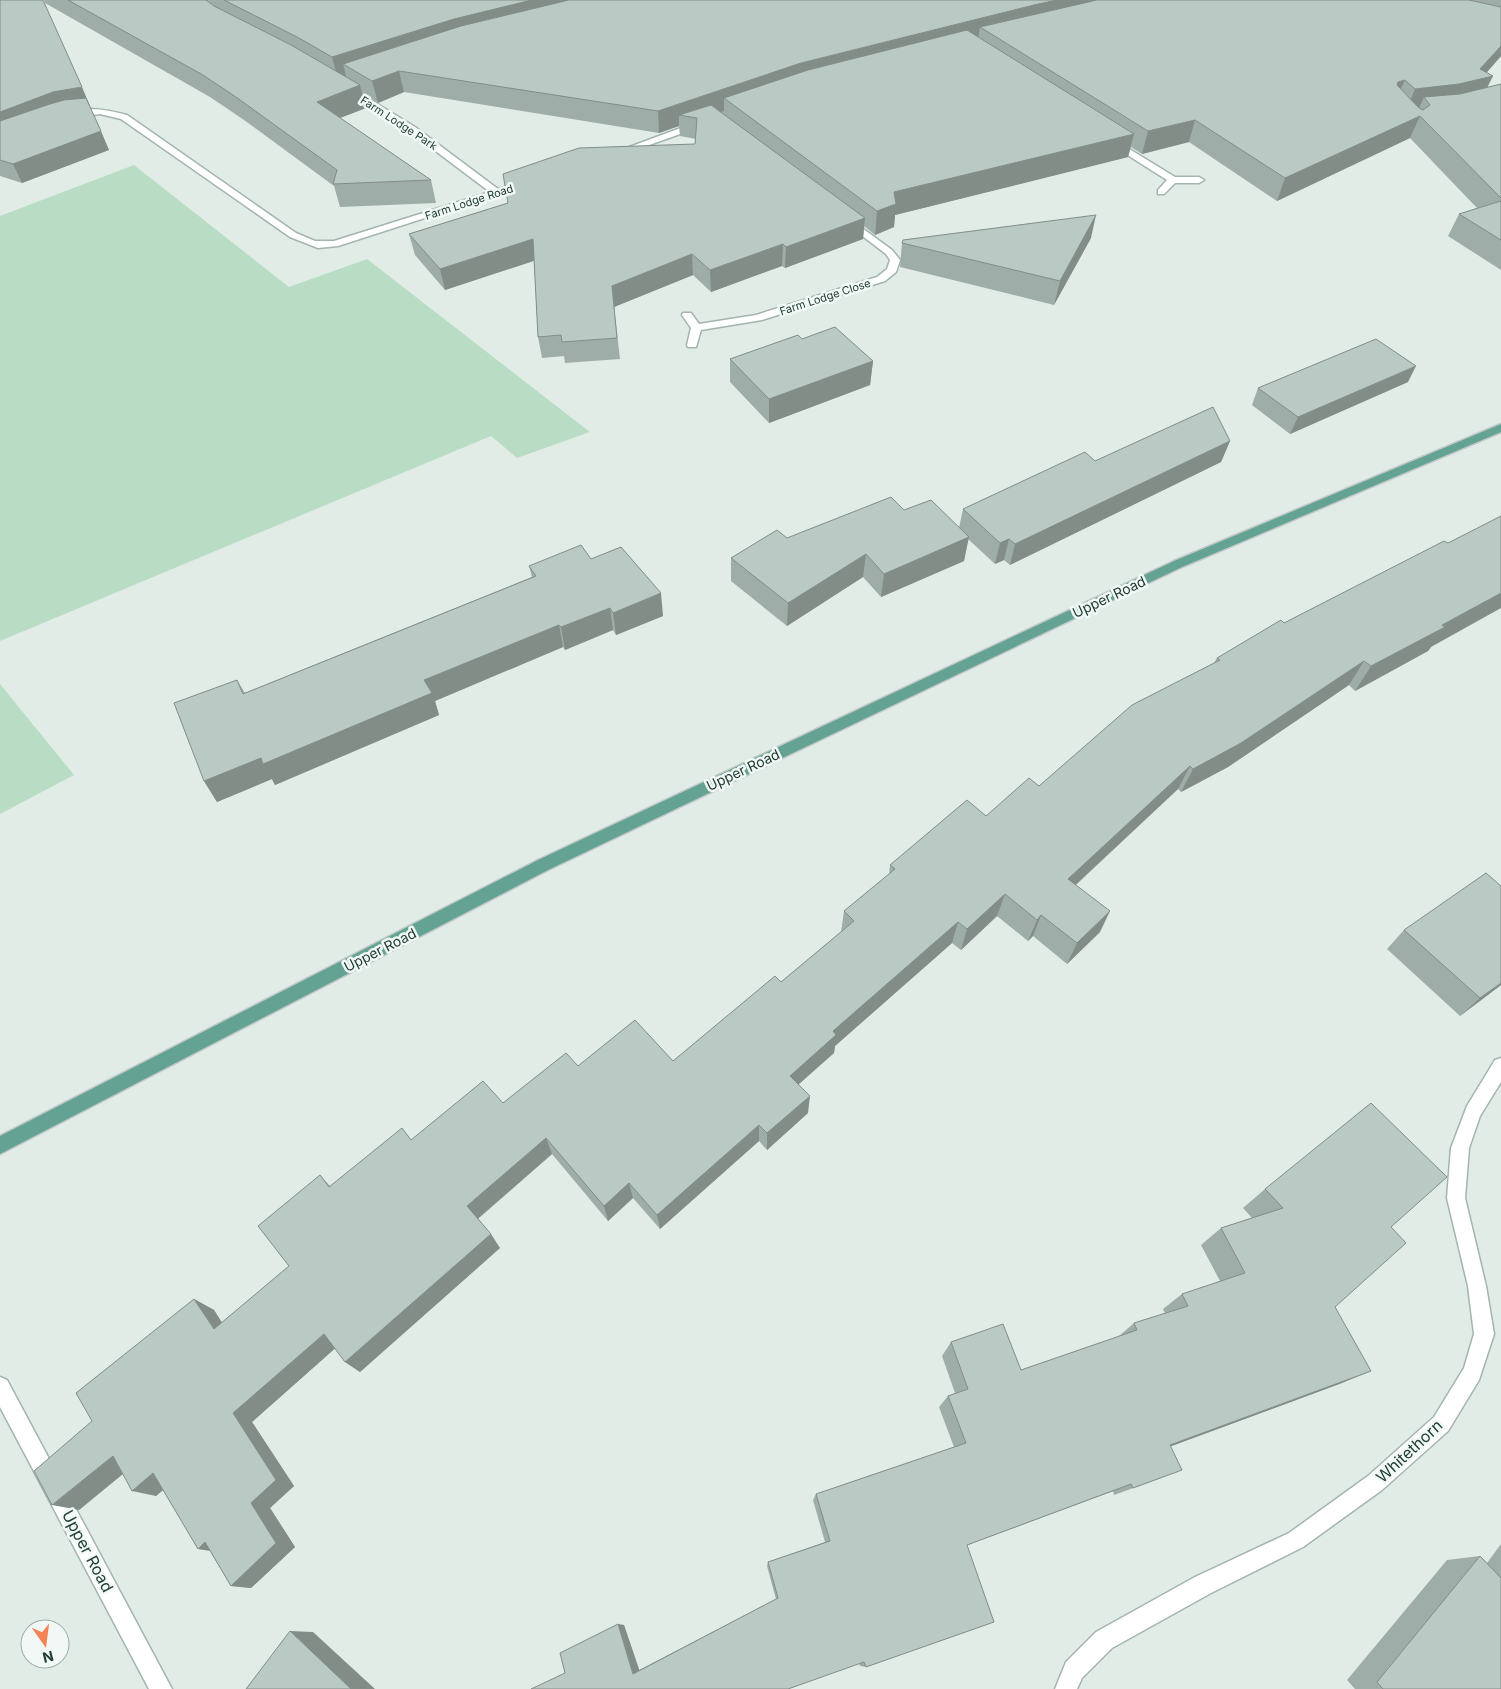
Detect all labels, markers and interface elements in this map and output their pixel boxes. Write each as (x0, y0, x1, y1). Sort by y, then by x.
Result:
street label: Farm Lodge Park (358, 93, 440, 153)
street label: Farm Lodge Road (423, 181, 515, 223)
street label: Farm Lodge Close (778, 276, 872, 318)
street label: Upper Road (1070, 572, 1148, 621)
street label: Upper Road (704, 745, 782, 794)
street label: Upper Road (341, 924, 419, 975)
street label: Whitethorn (1372, 1415, 1446, 1487)
street label: Upper Road (58, 1507, 118, 1595)
north arrow (20, 1619, 70, 1669)
text: N (41, 1648, 55, 1667)

